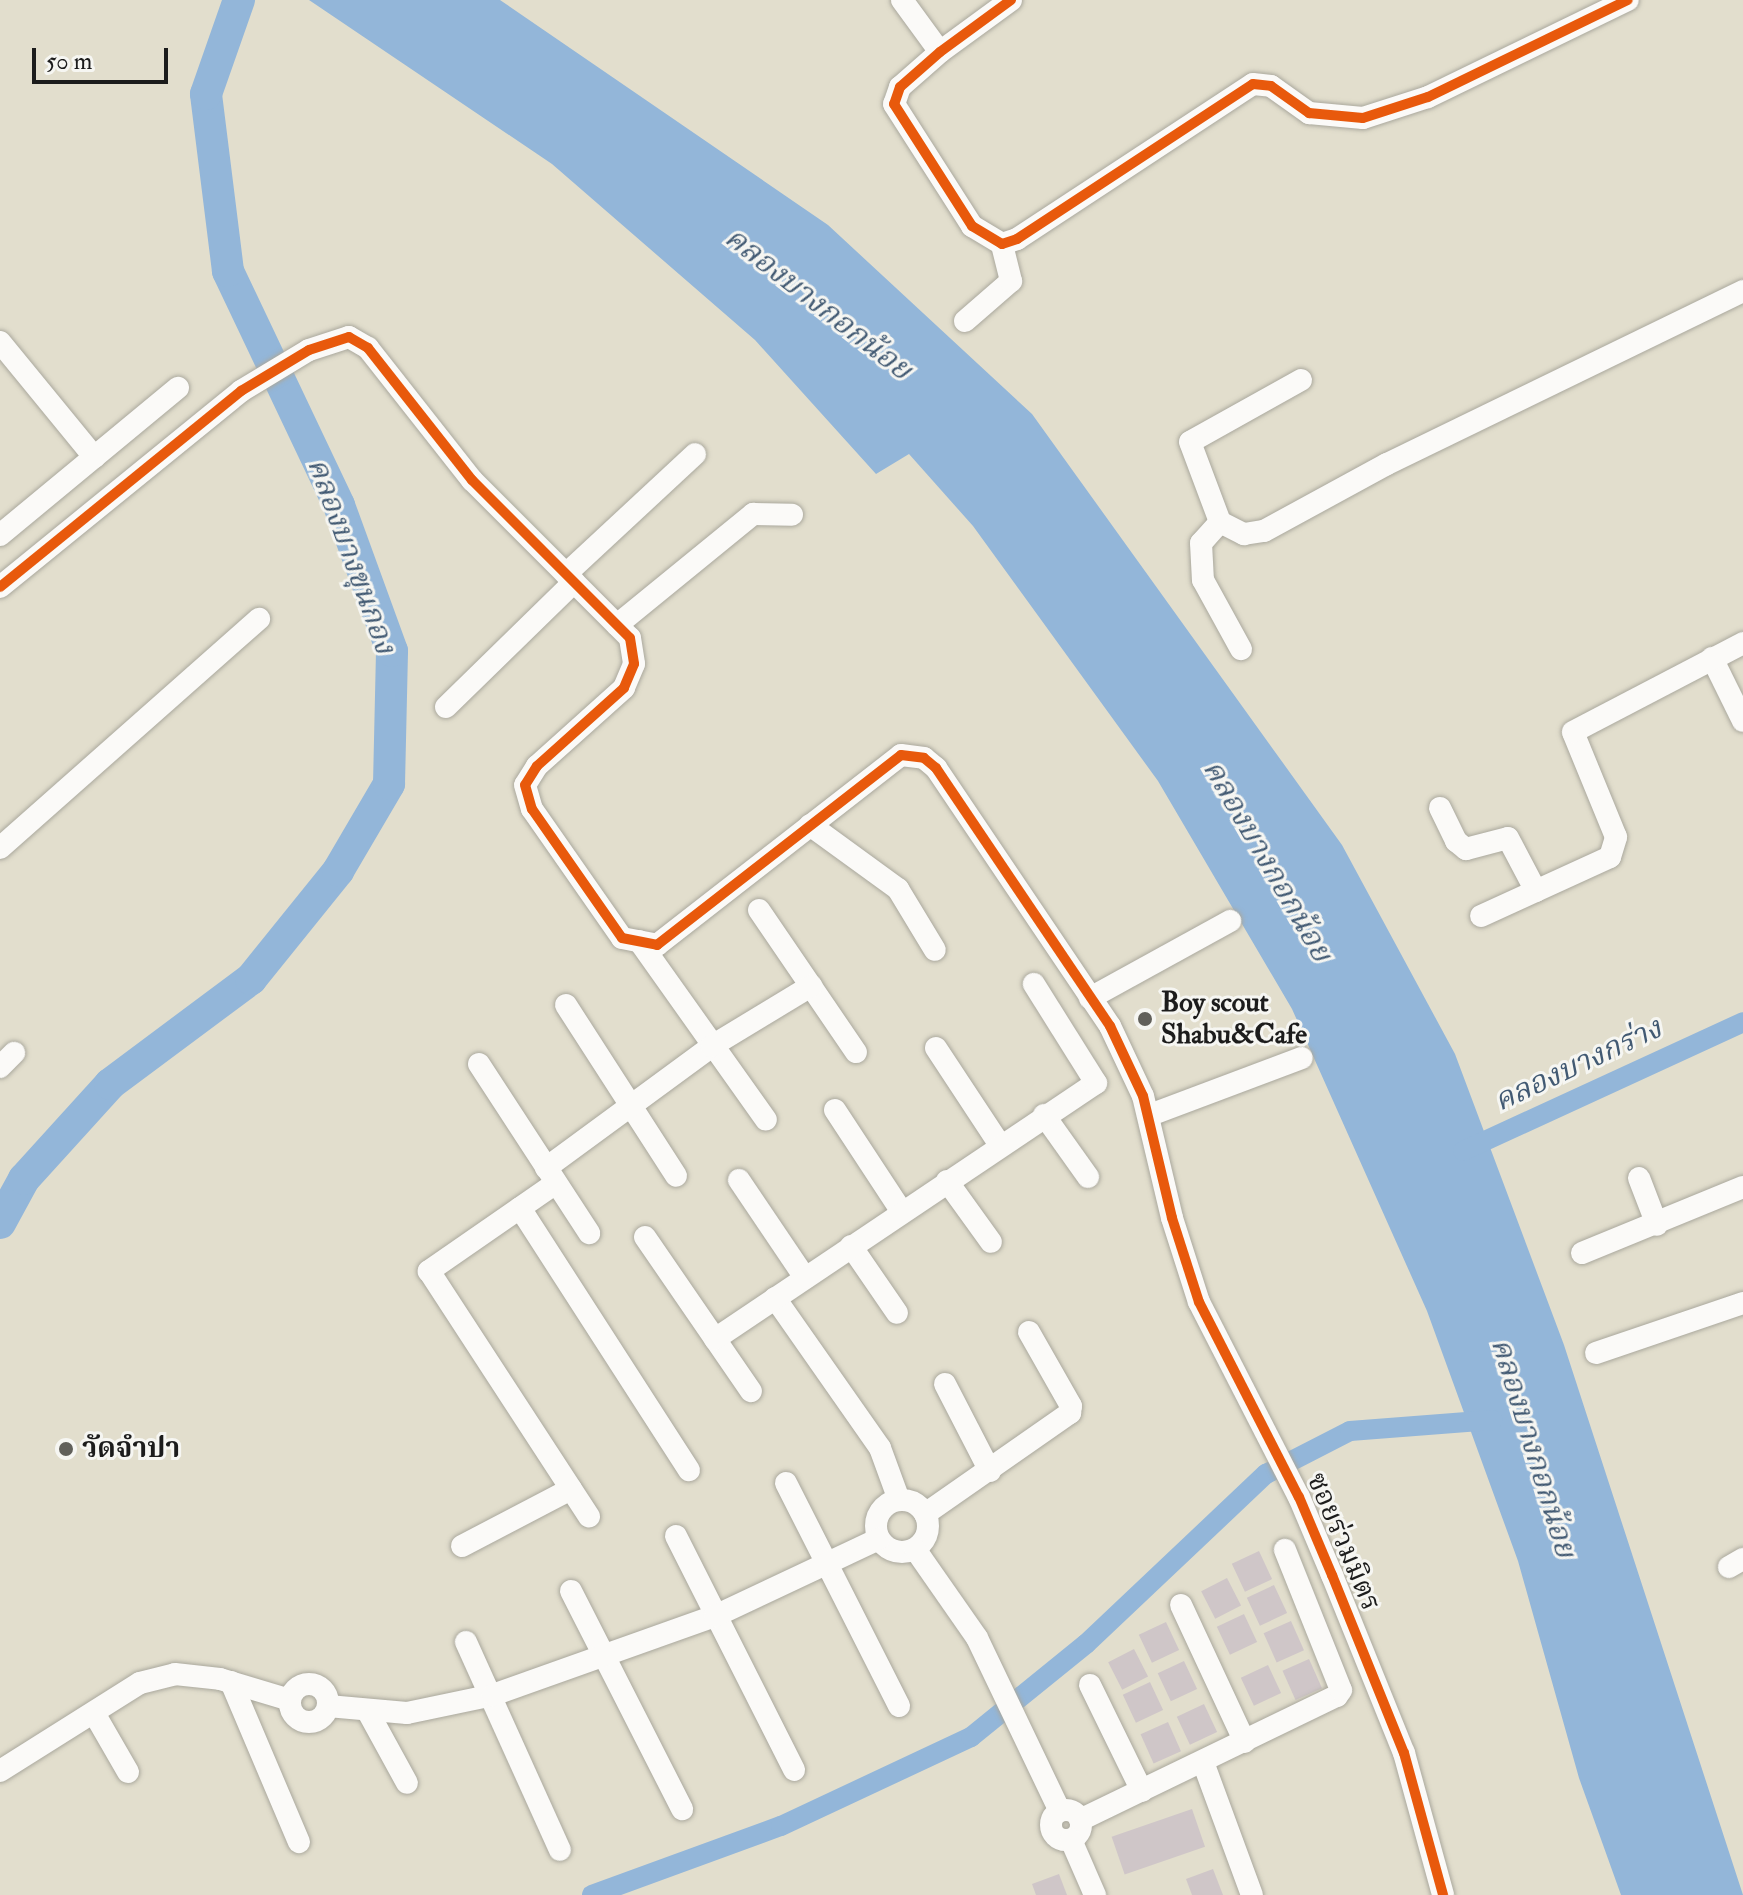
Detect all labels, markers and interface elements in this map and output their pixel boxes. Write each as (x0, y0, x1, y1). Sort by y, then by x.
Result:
scale bar (36, 32, 172, 82)
text: 50 m (46, 46, 92, 77)
water label: คลองบางกอกน้อย (717, 220, 919, 388)
water label: คลองบางขุนกอง (299, 453, 403, 659)
water label: คลองบางกอกน้อย (1195, 754, 1339, 968)
place label: Boy scout Shabu&Cafe (1161, 986, 1307, 1052)
marker: Boy scout Shabu&Cafe (1136, 1010, 1154, 1028)
water label: คลองบางกร่าง (1488, 1010, 1668, 1120)
water label: คลองบางกอกน้อย (1483, 1334, 1583, 1562)
place label: วัดจําปา (82, 1432, 180, 1466)
marker: วัดจําปา (57, 1440, 75, 1458)
street label: ซอยร่วมมิตร (1299, 1468, 1387, 1616)

